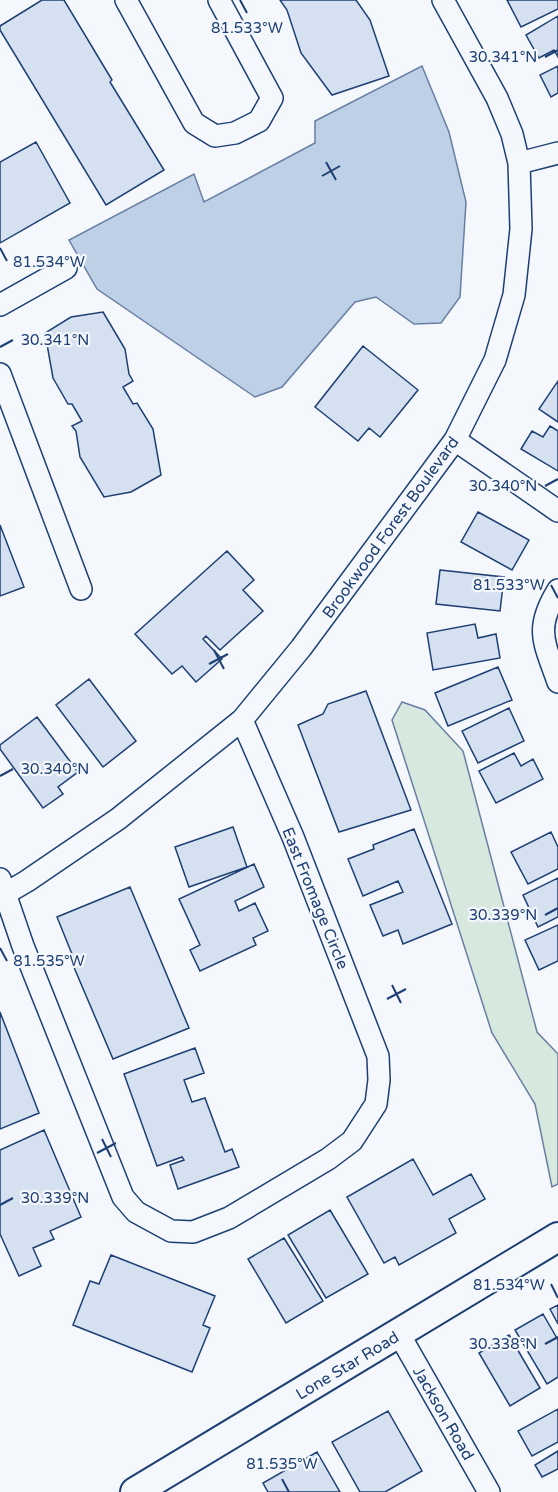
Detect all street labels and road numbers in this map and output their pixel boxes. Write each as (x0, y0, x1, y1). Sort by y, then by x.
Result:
street label: Brookwood Forest Boulevard (318, 433, 463, 622)
street label: East Fromage Circle (277, 824, 353, 972)
street label: Lone Star Road (292, 1327, 403, 1405)
street label: Jackson Road (408, 1363, 478, 1464)

